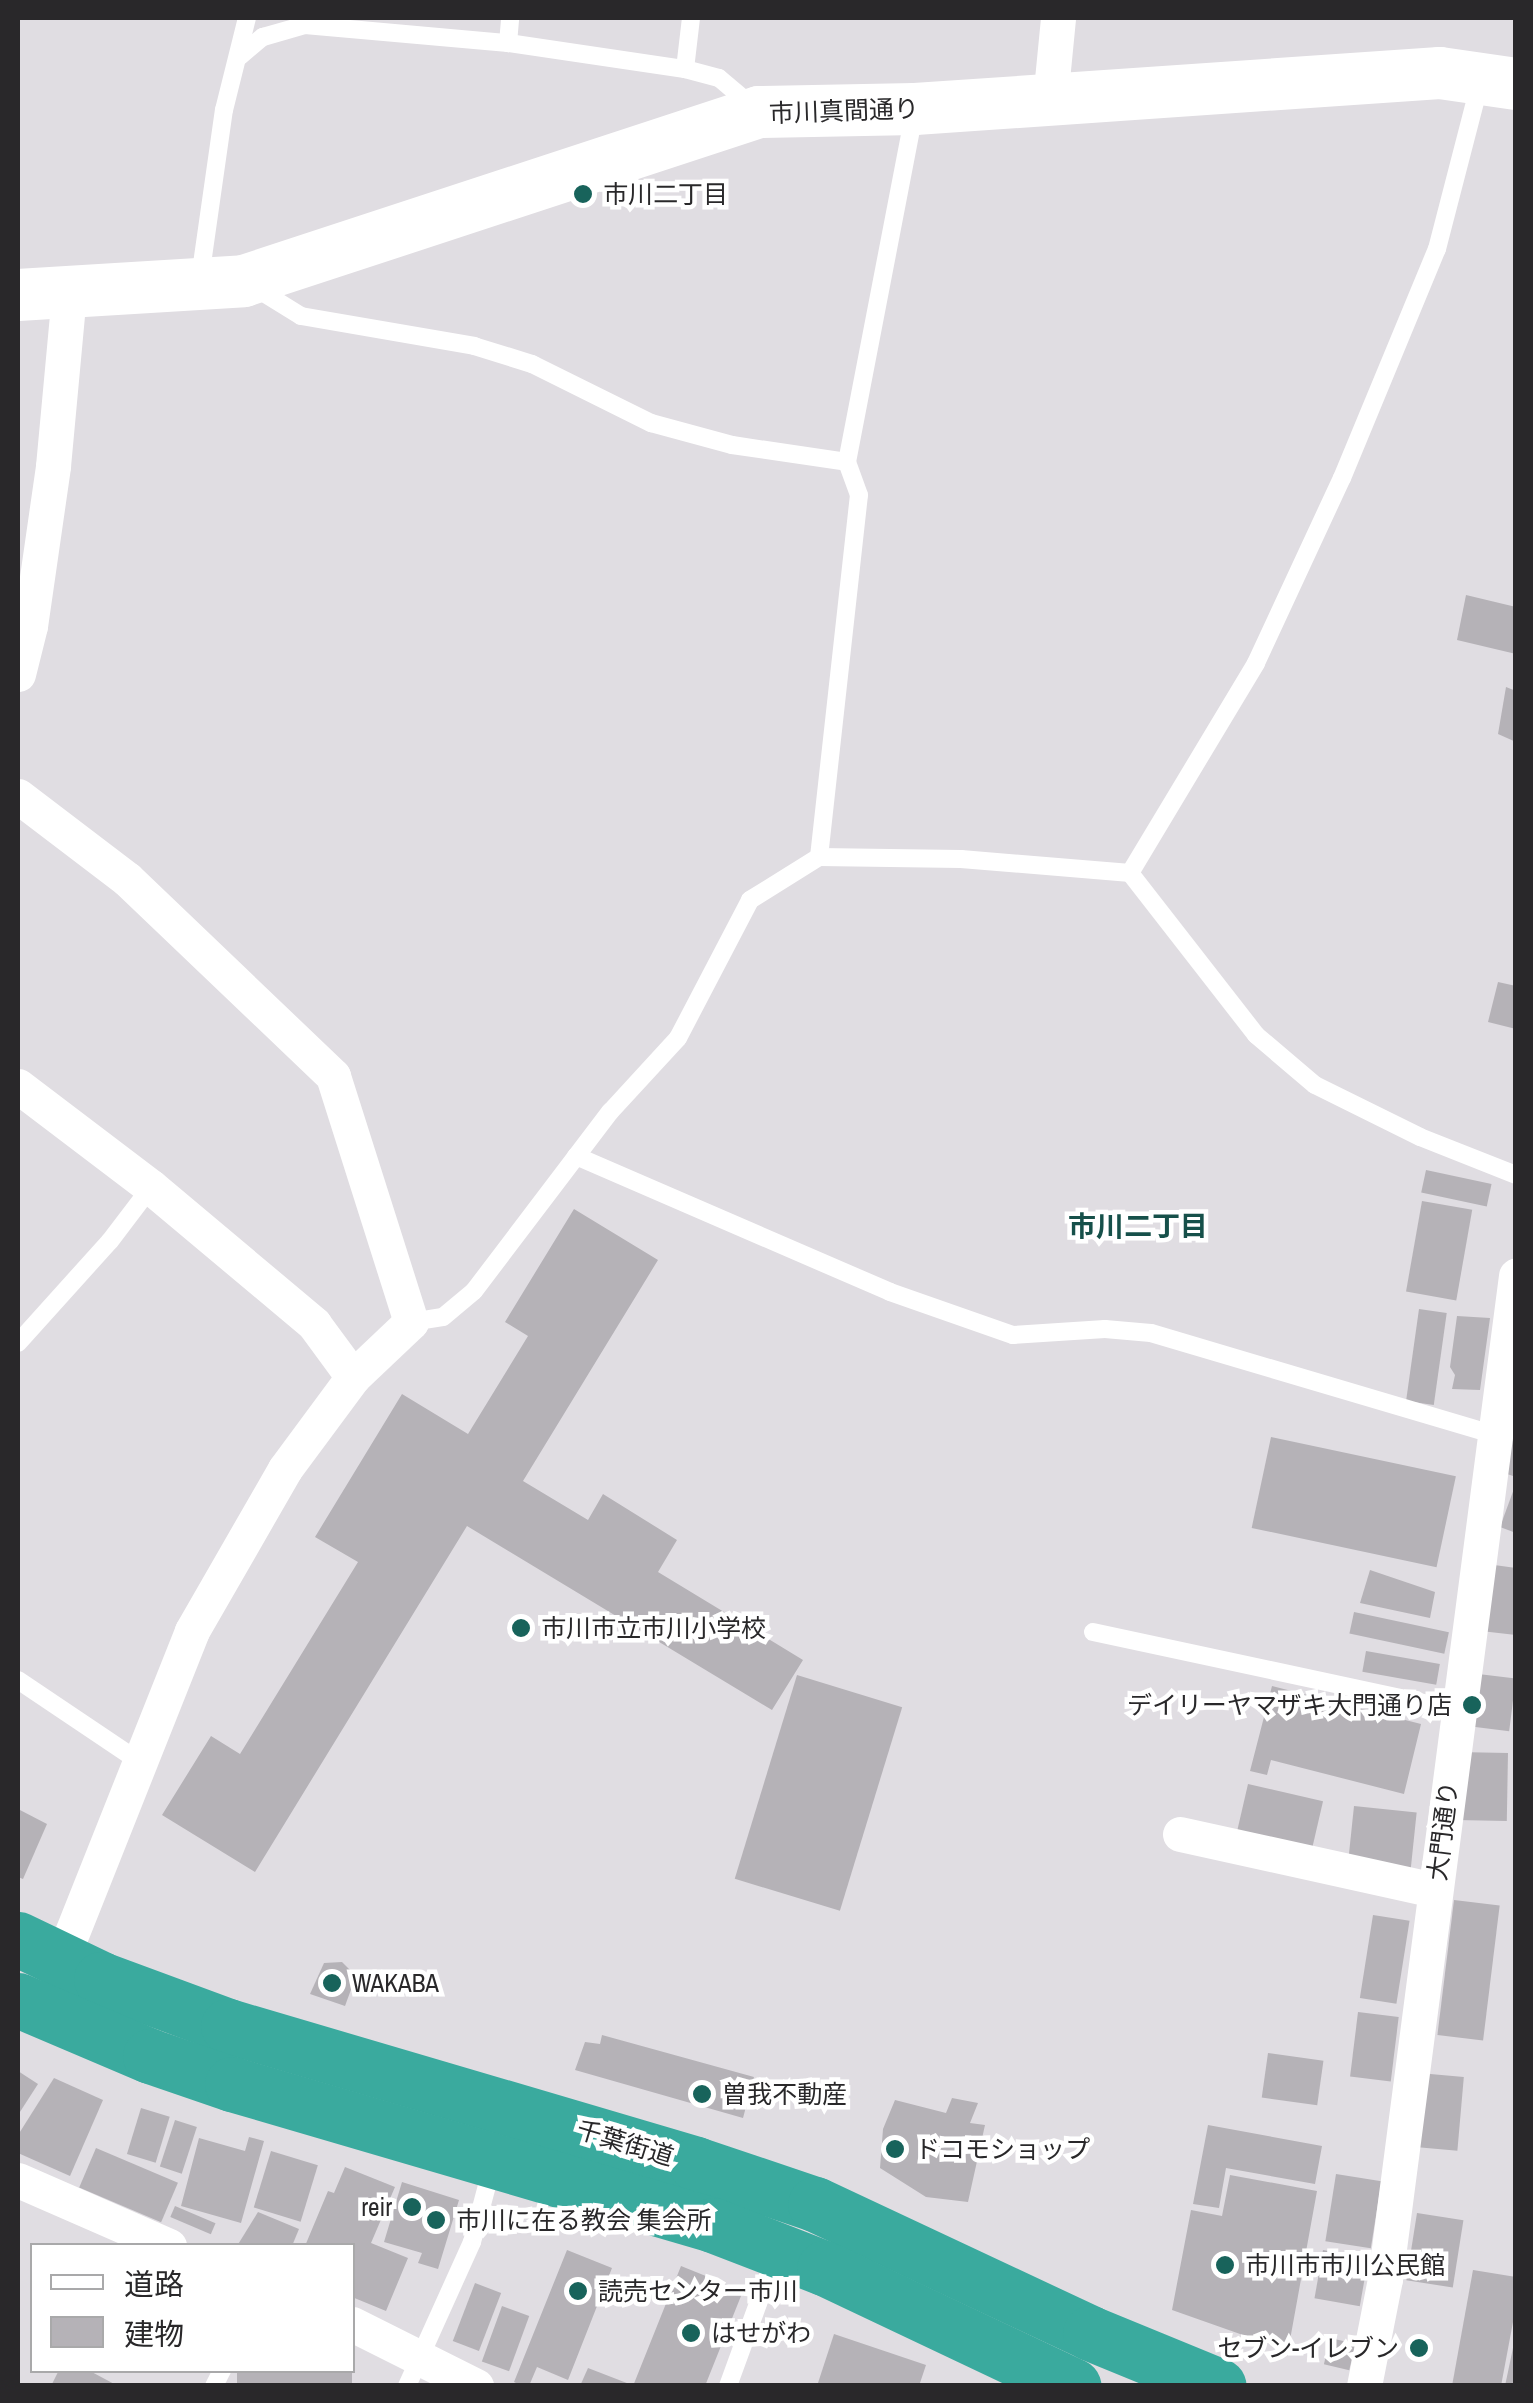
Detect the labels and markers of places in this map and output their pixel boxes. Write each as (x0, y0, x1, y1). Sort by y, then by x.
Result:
place label: 市川二丁目 (603, 179, 728, 209)
marker: 市川二丁目 (572, 183, 594, 205)
place label: 市川市立市川小学校 (541, 1613, 766, 1643)
marker: 市川市立市川小学校 (510, 1617, 532, 1639)
place label: デイリーヤマザキ大門通り店 (1127, 1690, 1452, 1720)
marker: デイリーヤマザキ大門通り店 (1461, 1694, 1483, 1716)
place label: WAKABA (352, 1968, 439, 1998)
marker: WAKABA (321, 1972, 343, 1994)
place label: 曽我不動産 (722, 2079, 847, 2109)
marker: 曽我不動産 (691, 2083, 713, 2105)
place label: ドコモショップ (915, 2134, 1090, 2164)
marker: ドコモショップ (884, 2138, 906, 2160)
place label: reir (361, 2192, 392, 2222)
marker: reir (401, 2196, 423, 2218)
place label: 市川に在る教会 集会所 (456, 2205, 712, 2235)
marker: 市川に在る教会 集会所 (425, 2209, 447, 2231)
place label: 市川市市川公民館 (1245, 2250, 1445, 2280)
marker: 市川市市川公民館 (1214, 2254, 1236, 2276)
place label: 読売センター市川 (598, 2276, 798, 2306)
marker: 読売センター市川 (567, 2280, 589, 2302)
place label: はせがわ (711, 2318, 811, 2348)
marker: はせがわ (680, 2322, 702, 2344)
place label: セブン-イレブン (1217, 2333, 1399, 2363)
marker: セブン-イレブン (1408, 2337, 1430, 2359)

